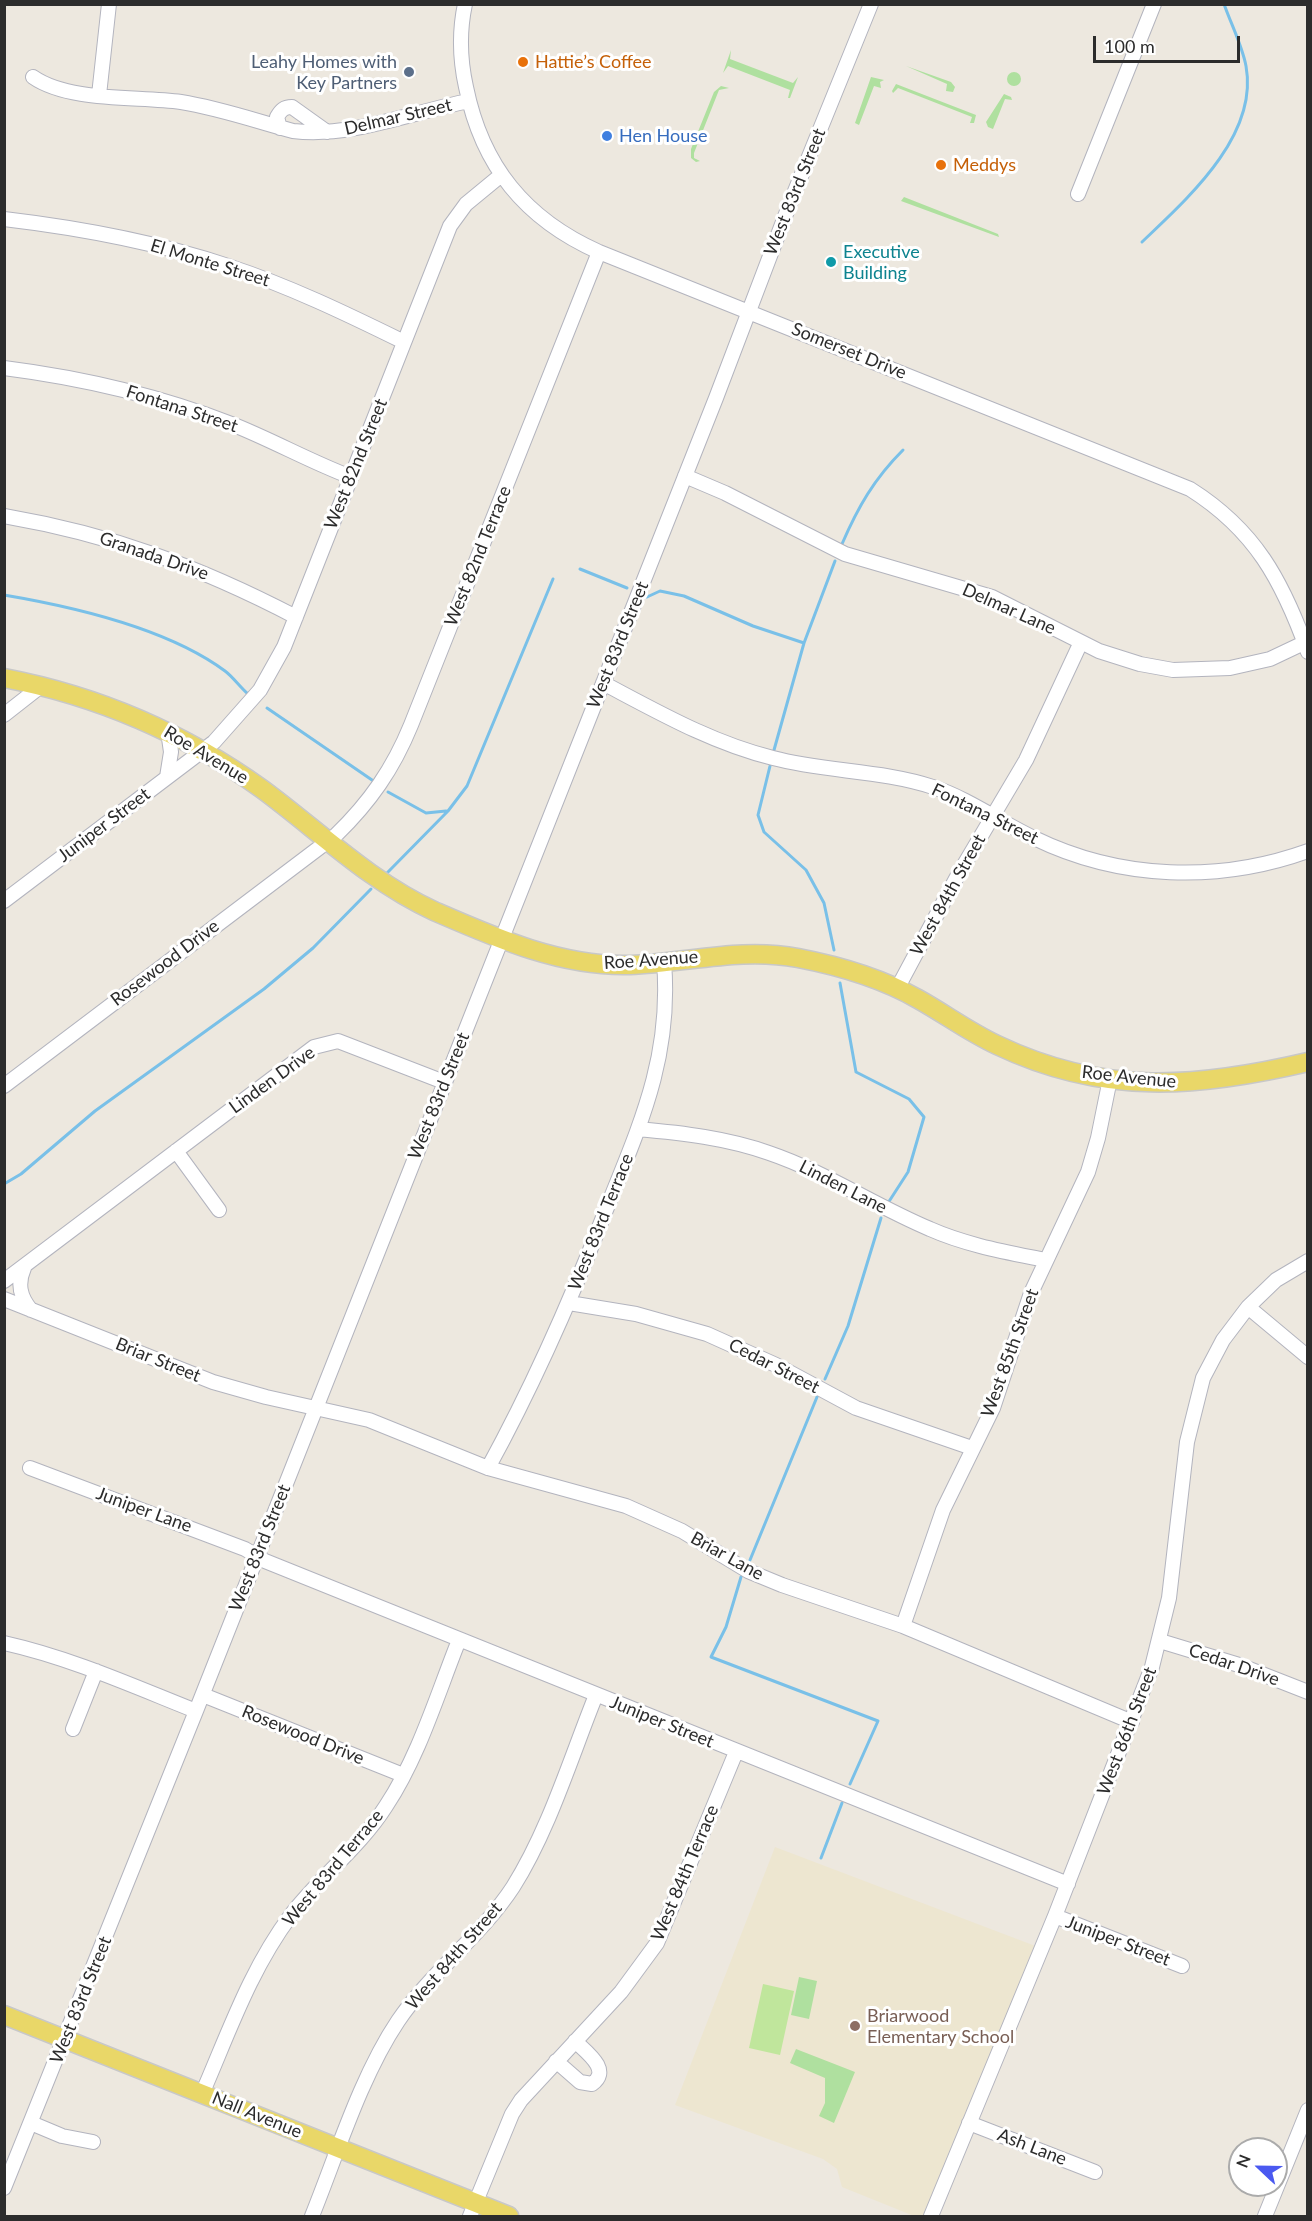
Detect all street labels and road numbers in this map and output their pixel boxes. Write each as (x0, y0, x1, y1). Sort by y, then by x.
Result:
street label: Delmar Street (342, 94, 454, 140)
street label: West 83rd Street (760, 125, 830, 259)
street label: El Monte Street (148, 235, 272, 291)
street label: Somerset Drive (788, 318, 910, 384)
street label: Fontana Street (124, 381, 240, 437)
street label: West 82nd Street (320, 396, 392, 532)
street label: West 82nd Terrace (440, 483, 516, 629)
street label: Granada Drive (97, 527, 211, 585)
street label: West 83rd Street (583, 578, 653, 712)
street label: Delmar Lane (959, 579, 1059, 639)
street label: Roe Avenue (160, 721, 252, 789)
street label: Fontana Street (928, 779, 1042, 849)
street label: Juniper Street (54, 783, 154, 867)
street label: West 84th Street (906, 831, 990, 959)
street label: Rosewood Drive (107, 915, 223, 1011)
street label: Roe Avenue (603, 946, 699, 974)
street label: West 83rd Street (404, 1029, 474, 1163)
street label: Linden Drive (225, 1042, 319, 1118)
street label: Roe Avenue (1081, 1061, 1177, 1093)
street label: West 83rd Terrace (564, 1150, 638, 1294)
street label: Linden Lane (796, 1156, 890, 1218)
street label: West 85th Street (977, 1286, 1043, 1420)
street label: Briar Street (112, 1333, 204, 1387)
street label: Cedar Street (725, 1334, 823, 1398)
street label: West 83rd Street (225, 1481, 295, 1615)
street label: Juniper Lane (93, 1483, 195, 1537)
street label: Briar Lane (687, 1527, 767, 1585)
street label: Cedar Drive (1186, 1639, 1282, 1691)
street label: West 86th Street (1093, 1664, 1161, 1798)
street label: Juniper Street (607, 1691, 717, 1753)
street label: Rosewood Drive (239, 1701, 367, 1769)
street label: West 84th Terrace (647, 1802, 723, 1944)
street label: West 83rd Terrace (278, 1805, 388, 1931)
street label: West 84th Street (401, 1898, 507, 2014)
street label: Juniper Street (1063, 1911, 1173, 1971)
street label: West 83rd Street (46, 1933, 116, 2067)
street label: Nall Avenue (209, 2087, 305, 2143)
street label: Ash Lane (994, 2124, 1070, 2170)

